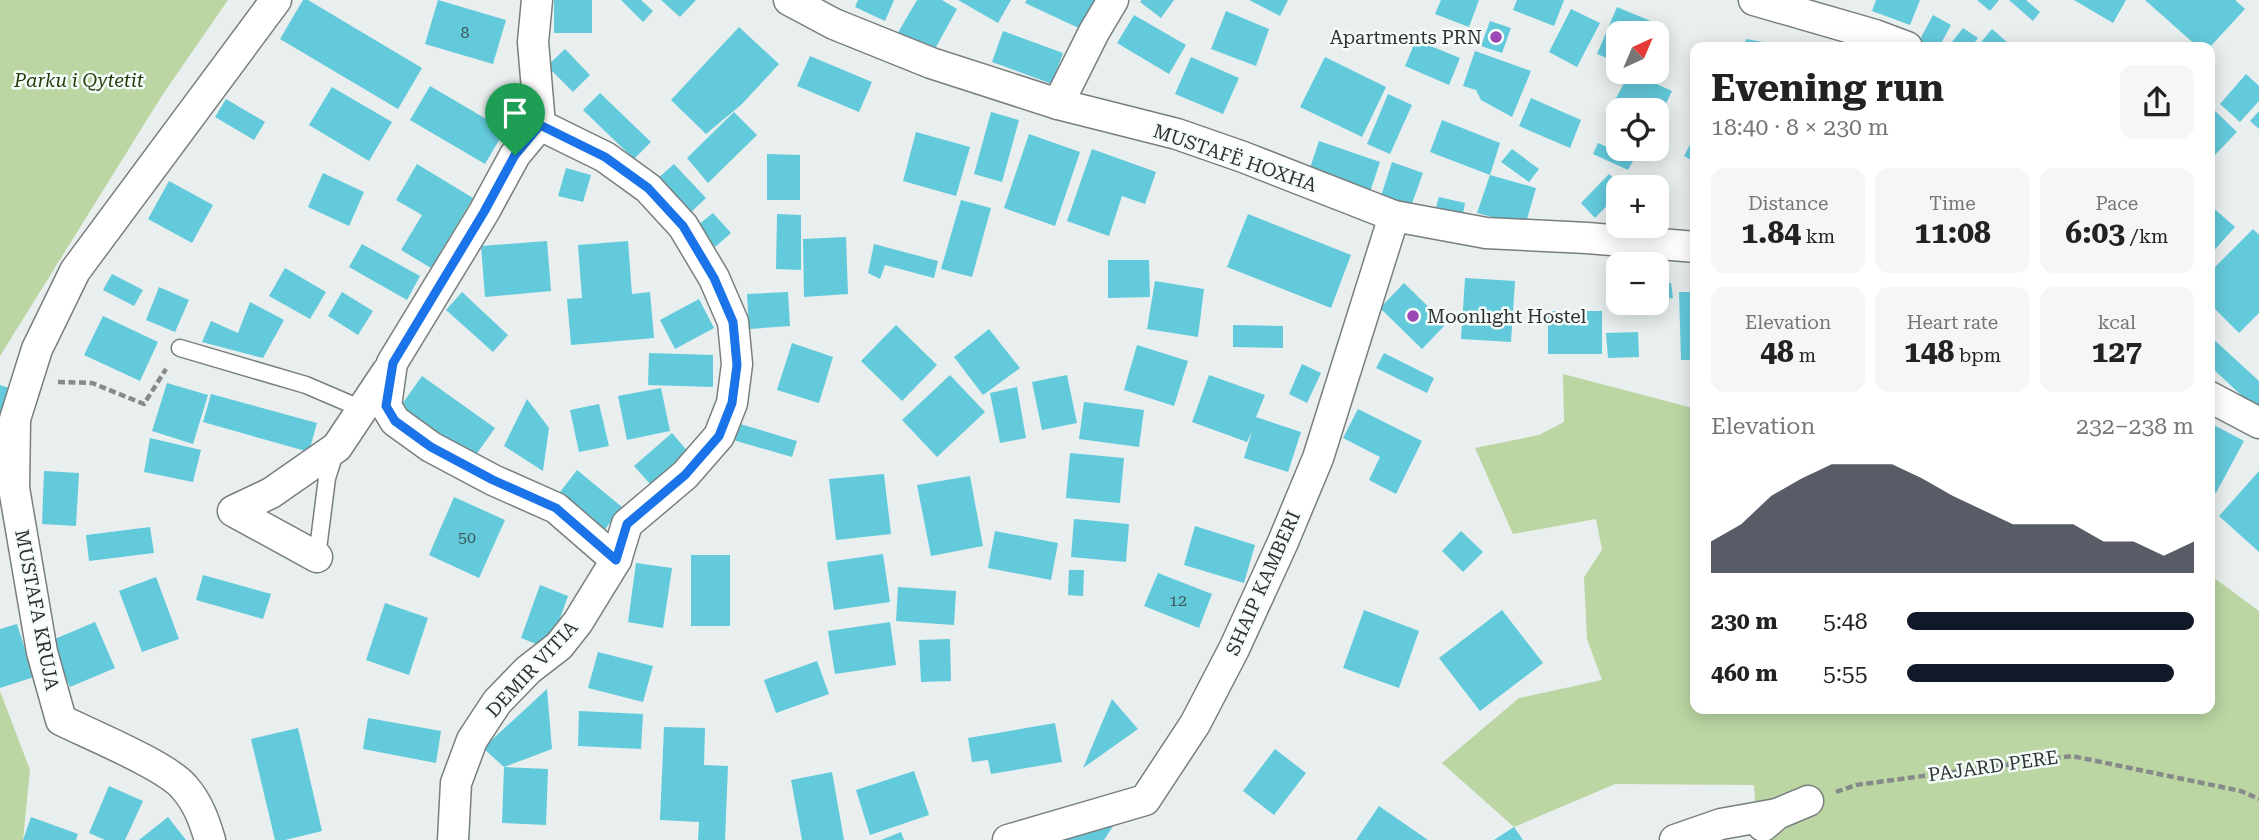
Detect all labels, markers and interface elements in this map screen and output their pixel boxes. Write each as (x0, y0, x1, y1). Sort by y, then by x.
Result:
north arrow (1606, 21, 1670, 84)
map controls (1606, 21, 1669, 315)
house number: 8 (461, 23, 470, 42)
place label: Apartments PRN (1330, 26, 1482, 49)
marker: Apartments PRN (1488, 29, 1504, 45)
button: share (2120, 65, 2194, 139)
text: Evening run (1711, 66, 1944, 110)
park label: Parku i Qytetit (13, 69, 144, 92)
pin (485, 83, 545, 155)
icon: arrive (496, 94, 534, 132)
button: locate (1606, 98, 1669, 161)
text: 18:40 · 8 × 230 m (1711, 114, 1889, 141)
street label: MUSTAFË HOXHA (1150, 119, 1321, 197)
button: + (1606, 175, 1669, 238)
text: Distance (1748, 192, 1828, 215)
text: Time (1929, 192, 1976, 215)
text: Pace (2095, 192, 2138, 215)
text: 1.84 (1741, 215, 1801, 250)
text: 11:08 (1914, 215, 1991, 250)
text: 6:03 (2065, 215, 2125, 250)
text: km (1801, 225, 1835, 248)
text: /km (2125, 225, 2168, 248)
button: − (1606, 252, 1669, 315)
place label: Moonlıght Hostel (1427, 305, 1587, 328)
marker: Moonlıght Hostel (1405, 308, 1421, 324)
text: Elevation (1745, 311, 1831, 334)
text: Heart rate (1907, 311, 1998, 334)
text: kcal (2098, 311, 2136, 334)
text: 48 (1760, 334, 1794, 369)
text: 148 (1904, 334, 1954, 369)
text: 127 (2092, 334, 2142, 369)
text: m (1794, 344, 1816, 367)
text: bpm (1954, 344, 2001, 367)
text: Elevation (1711, 413, 1815, 440)
text: 232–238 m (2076, 413, 2194, 440)
street label: SHAIP KAMBERI (1221, 507, 1305, 659)
street label: MUSTAFA KRUJA (10, 528, 64, 693)
house number: 50 (458, 528, 476, 547)
house number: 12 (1169, 591, 1187, 610)
text: 230 m (1711, 608, 1778, 635)
text: 5:48 (1823, 608, 1868, 635)
street label: DEMIR VITIA (481, 615, 583, 722)
text: 460 m (1711, 660, 1778, 687)
text: 5:55 (1823, 660, 1868, 687)
street label: PAJARD PERE (1927, 745, 2059, 787)

